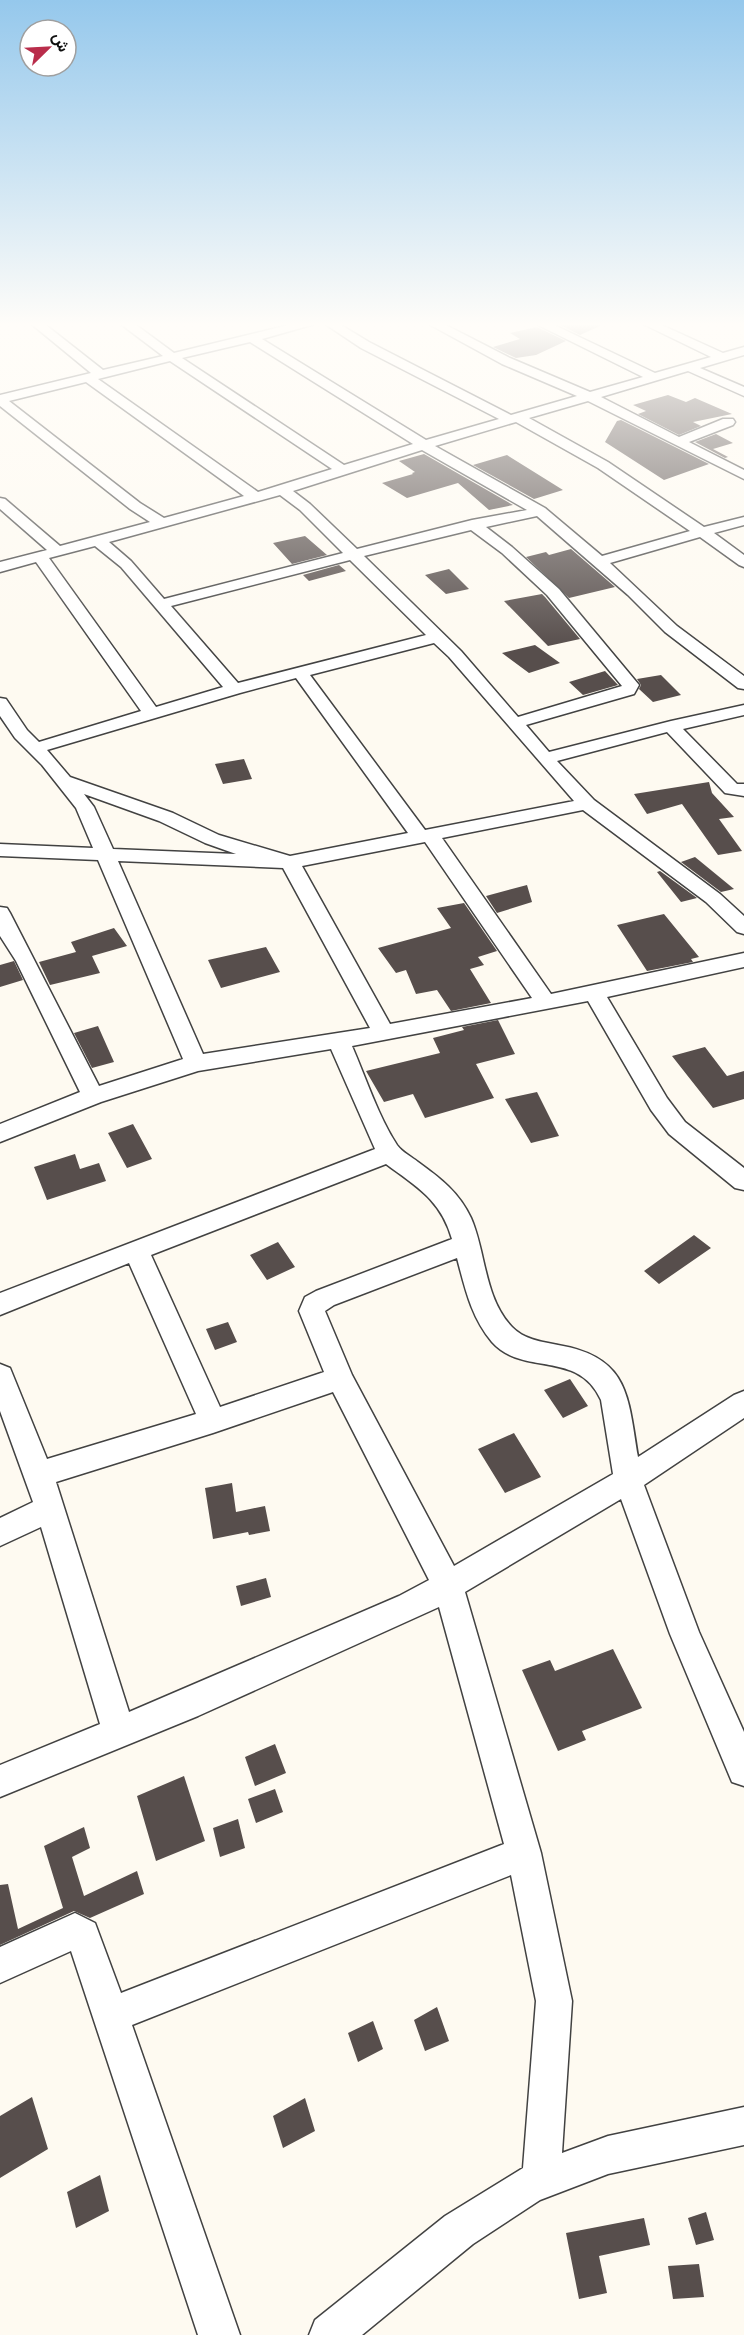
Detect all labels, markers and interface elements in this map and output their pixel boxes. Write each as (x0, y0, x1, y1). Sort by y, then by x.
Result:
north arrow (18, 18, 78, 78)
text: ش (49, 30, 73, 55)

